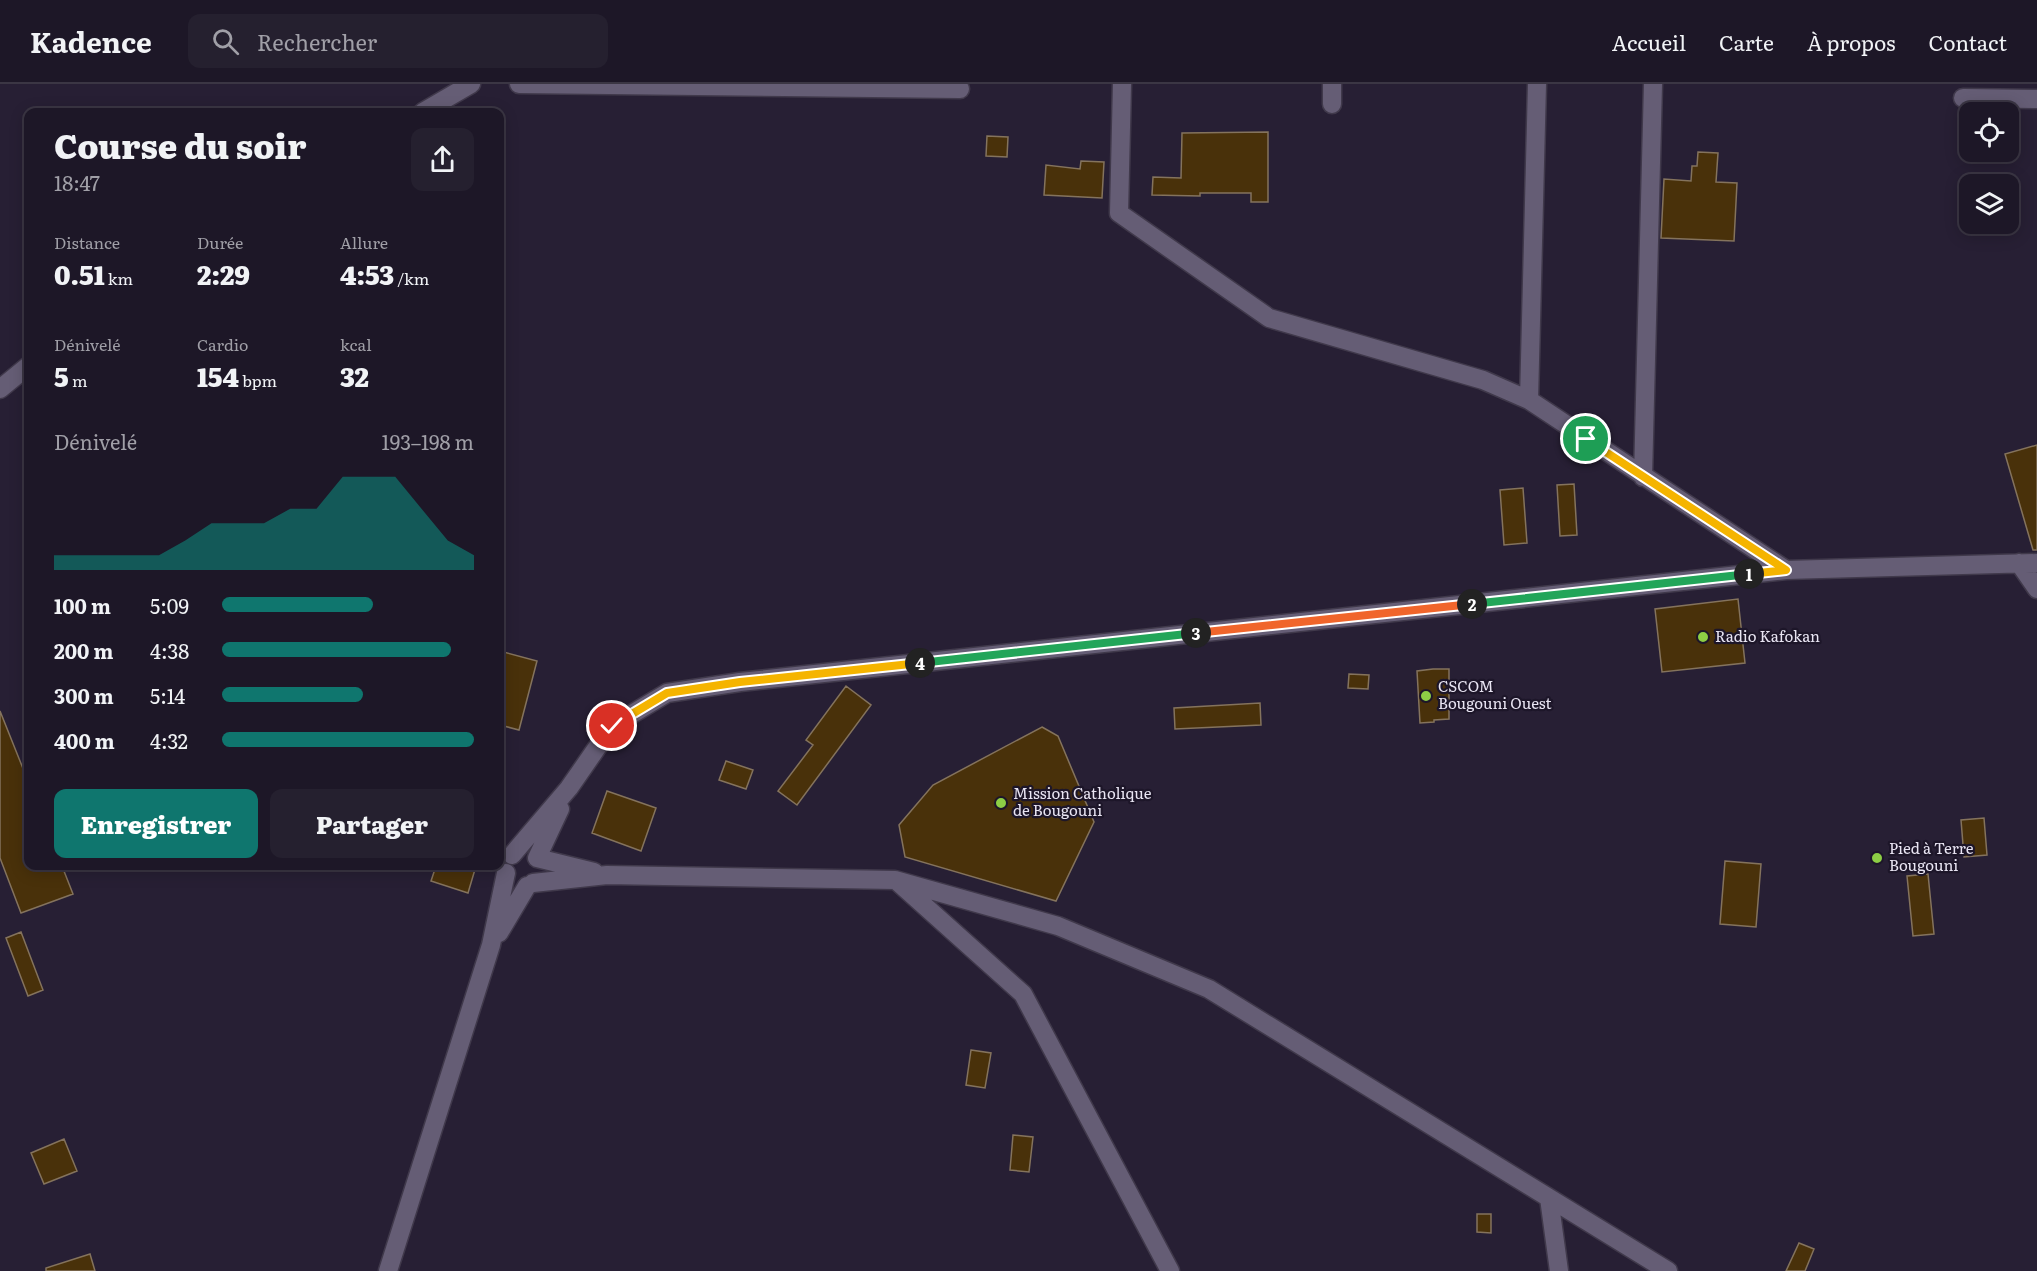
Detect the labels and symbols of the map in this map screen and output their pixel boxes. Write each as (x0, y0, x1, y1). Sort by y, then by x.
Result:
pin (1560, 413, 1611, 464)
pin: 1 (1734, 559, 1764, 589)
pin: 2 (1457, 589, 1487, 619)
pin: 3 (1181, 618, 1211, 648)
place label: Radio Kafokan (1715, 624, 1820, 647)
marker: Radio Kafokan (1696, 630, 1710, 644)
pin: 4 (905, 648, 935, 678)
place label: CSCOM Bougouni Ouest (1438, 674, 1552, 714)
marker: CSCOM Bougouni Ouest (1419, 689, 1433, 703)
pin (586, 700, 637, 751)
place label: Mission Catholique de Bougouni (1013, 781, 1152, 821)
marker: Mission Catholique de Bougouni (994, 796, 1008, 810)
place label: Pied à Terre Bougouni (1889, 836, 1974, 876)
marker: Pied à Terre Bougouni (1870, 851, 1884, 865)

